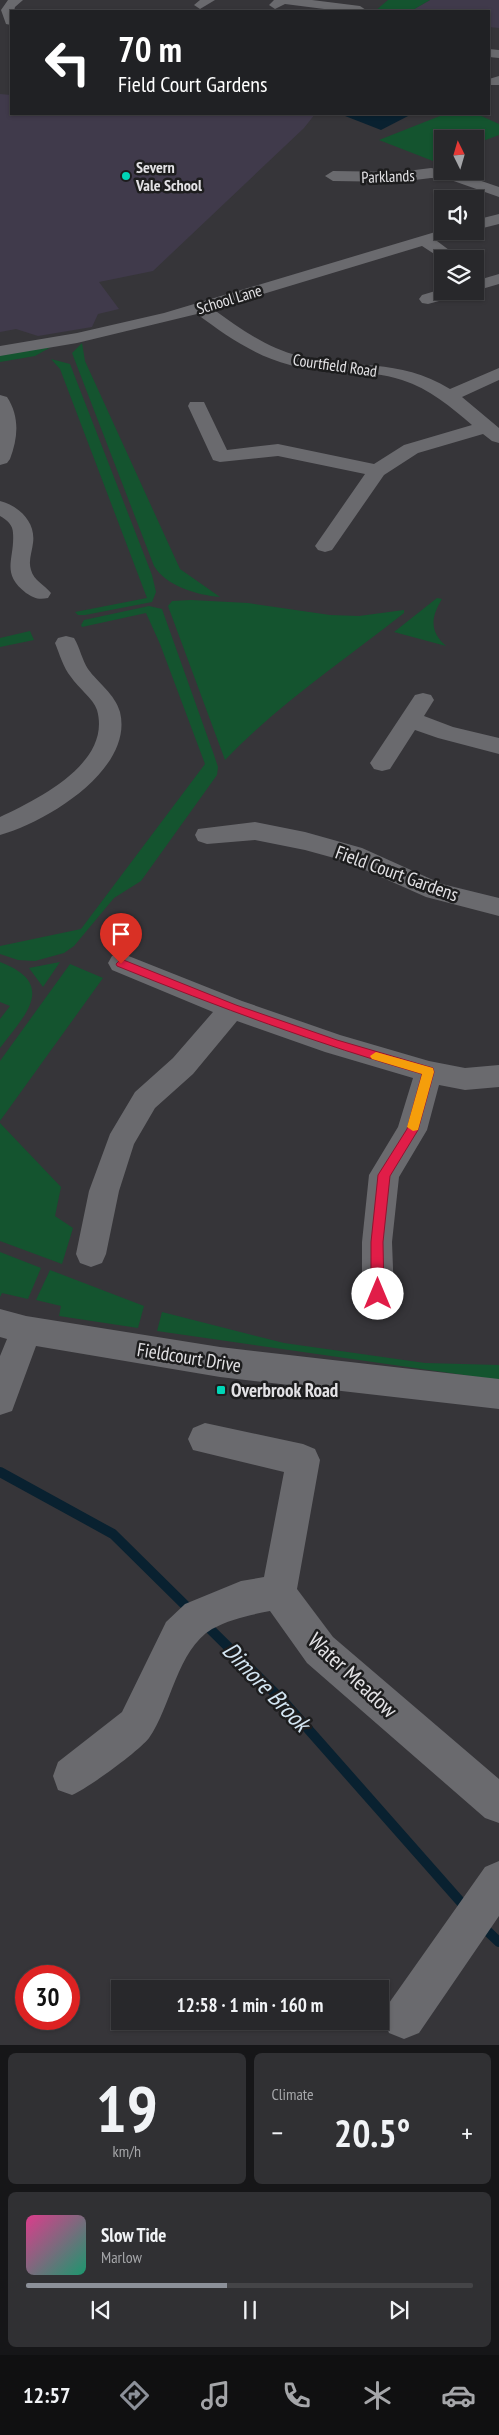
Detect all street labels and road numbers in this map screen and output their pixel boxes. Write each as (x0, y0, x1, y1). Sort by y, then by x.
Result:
street label: Parklands (361, 165, 415, 187)
street label: School Lane (194, 280, 264, 318)
street label: Courtfield Road (292, 349, 378, 381)
street label: Field Court Gardens (332, 840, 462, 906)
street label: Fieldcourt Drive (135, 1337, 243, 1377)
street label: Water Meadow (302, 1626, 404, 1724)

